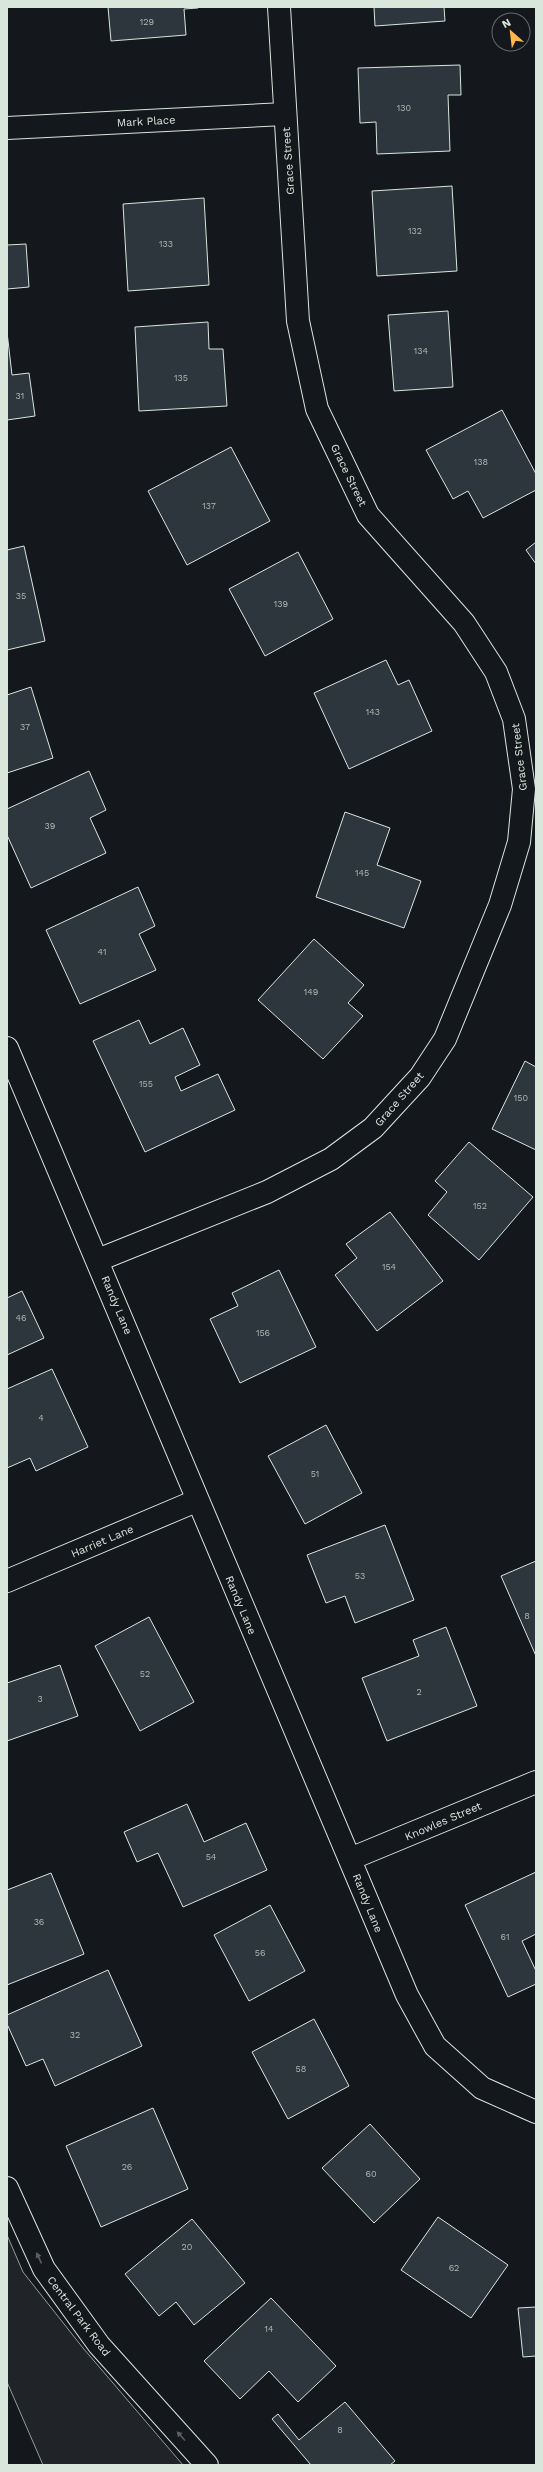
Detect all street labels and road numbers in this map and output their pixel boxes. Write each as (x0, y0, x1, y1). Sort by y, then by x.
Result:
street label: Mark Place (116, 113, 176, 130)
street label: Grace Street (280, 126, 297, 195)
street label: Grace Street (328, 442, 369, 509)
street label: Grace Street (509, 722, 530, 791)
street label: Grace Street (372, 1069, 427, 1129)
street label: Randy Lane (98, 1274, 135, 1336)
street label: Harriet Lane (69, 1522, 135, 1560)
street label: Randy Lane (222, 1574, 259, 1636)
street label: Knowles Street (403, 1799, 484, 1843)
street label: Randy Lane (350, 1872, 385, 1935)
street label: Central Park Road (44, 2274, 113, 2359)

